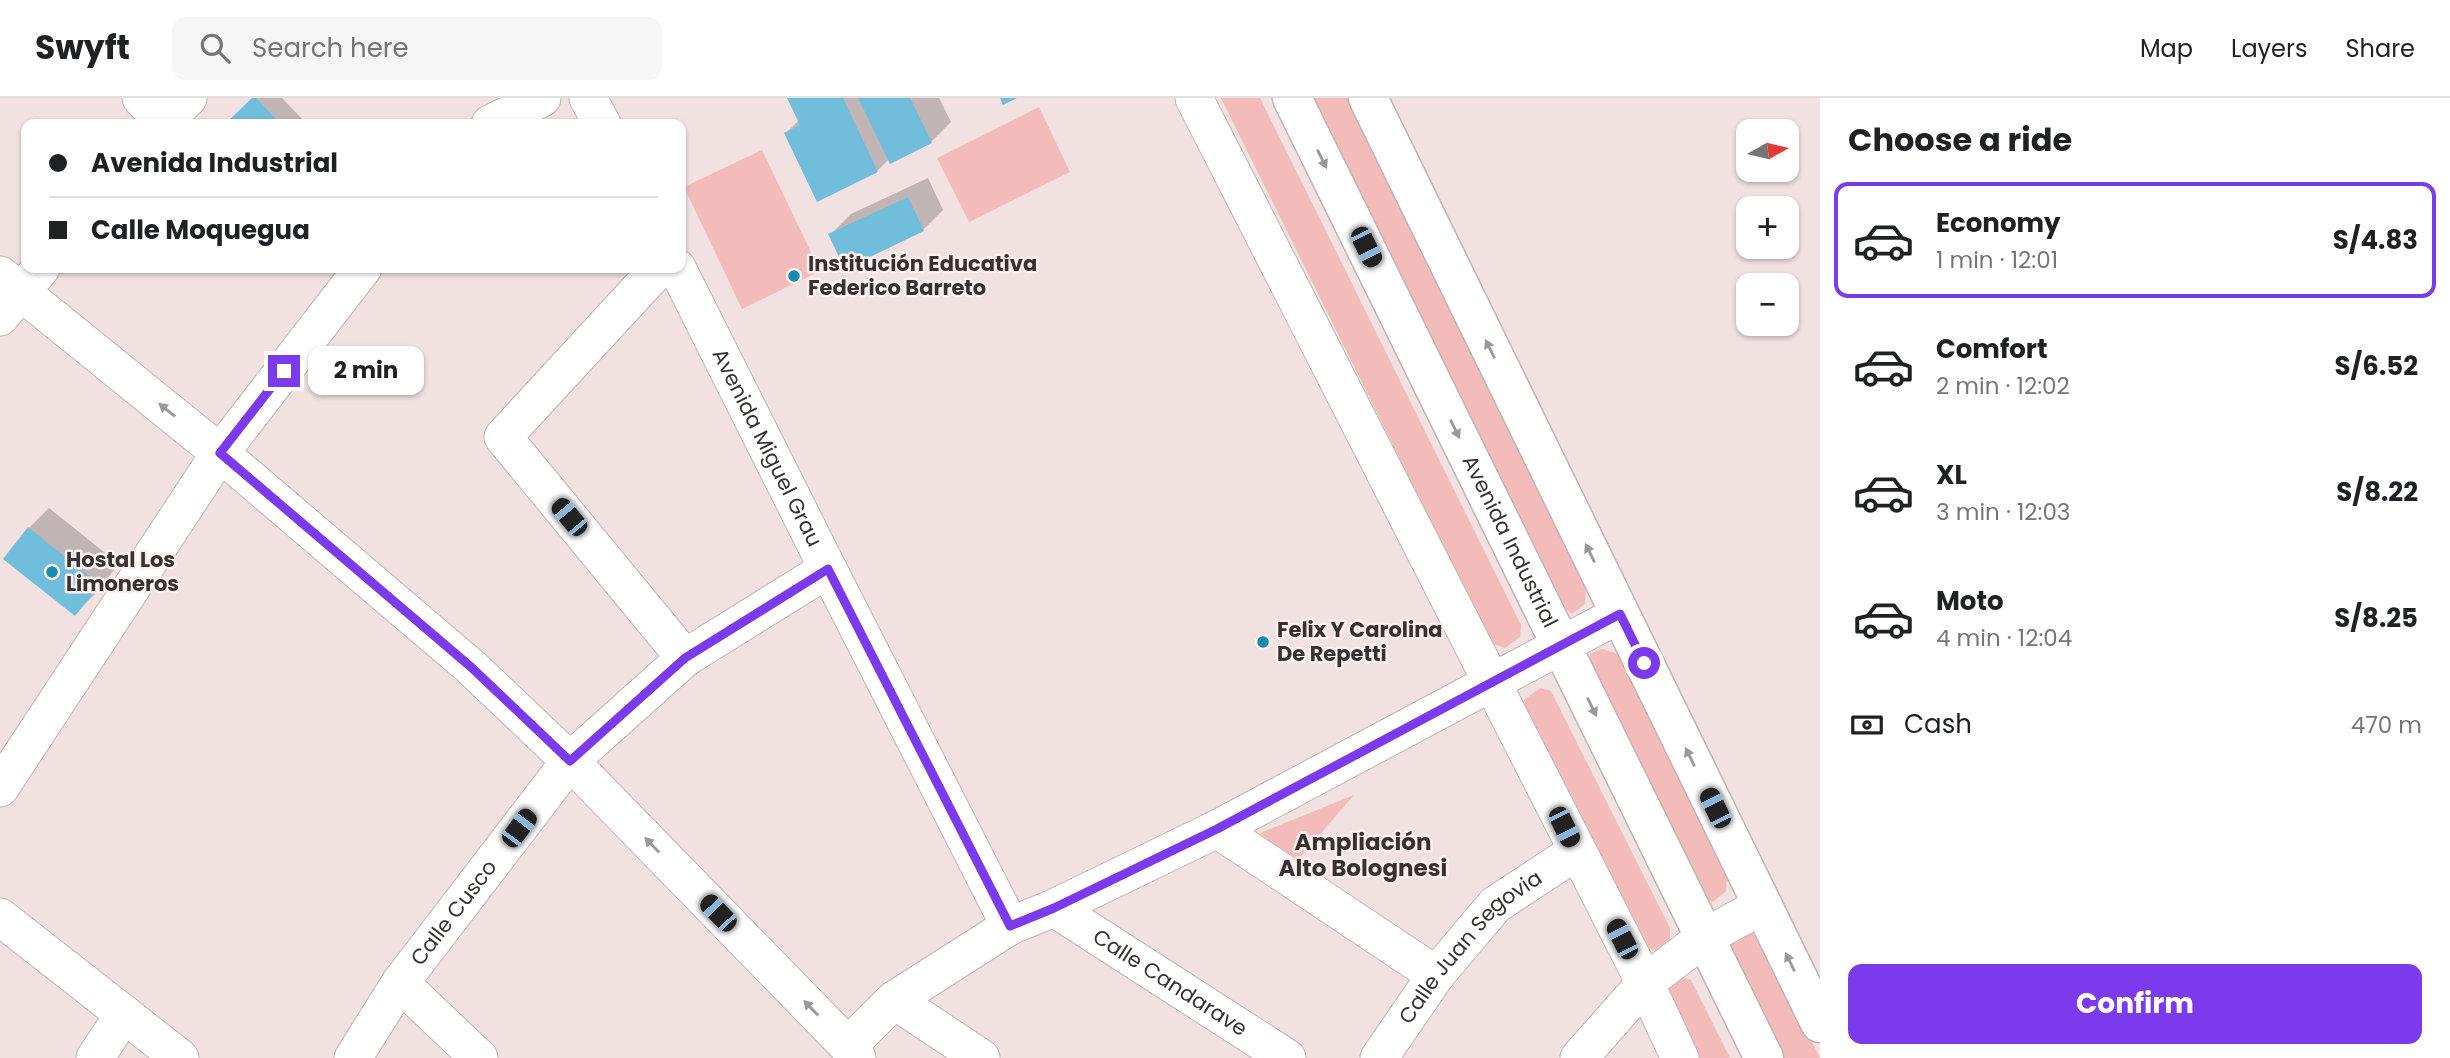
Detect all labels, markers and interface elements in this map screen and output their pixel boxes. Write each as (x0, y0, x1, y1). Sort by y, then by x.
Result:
search box (172, 17, 662, 80)
text: Swyft (35, 24, 130, 71)
icon: search (196, 29, 234, 67)
text: Search here (252, 30, 409, 66)
text: Map (2140, 32, 2193, 65)
text: Layers (2231, 32, 2307, 65)
text: Share (2345, 32, 2415, 65)
text: Choose a ride (1848, 117, 2072, 162)
north arrow (1736, 119, 1799, 182)
map controls (1736, 119, 1799, 336)
text: Avenida Industrial (91, 145, 338, 181)
one-way arrow (1317, 149, 1328, 169)
button: + (1736, 196, 1799, 259)
text: Economy (1936, 205, 2060, 241)
icon: car (1852, 209, 1915, 272)
text: Calle Moquegua (91, 212, 310, 248)
text: S/4.83 (2333, 222, 2418, 258)
car (1348, 224, 1385, 270)
text: 1 min · 12:01 (1936, 244, 2058, 276)
place label: Institución Educativa Federico Barreto (808, 249, 1037, 302)
marker: Institución Educativa Federico Barreto (786, 268, 802, 284)
button: − (1736, 273, 1799, 336)
text: Comfort (1936, 331, 2048, 367)
icon: car (1852, 335, 1915, 398)
one-way arrow (1485, 339, 1496, 359)
street label: Avenida Miguel Grau (706, 343, 829, 551)
callout: 2 min (308, 346, 424, 396)
text: S/6.52 (2335, 348, 2418, 384)
text: 2 min (334, 354, 398, 386)
route end (268, 355, 300, 387)
text: 2 min · 12:02 (1936, 370, 2070, 402)
one-way arrow (159, 403, 176, 418)
one-way arrow (1450, 419, 1461, 439)
street label: Avenida Industrial (1456, 450, 1565, 632)
text: XL (1936, 457, 1967, 493)
icon: car (1852, 461, 1915, 524)
text: S/8.22 (2336, 474, 2418, 510)
car (548, 494, 591, 540)
text: 3 min · 12:03 (1936, 496, 2070, 528)
one-way arrow (1584, 543, 1596, 563)
place label: Hostal Los Limoneros (66, 545, 179, 598)
marker: Hostal Los Limoneros (44, 564, 60, 580)
text: Moto (1936, 583, 2004, 619)
icon: car (1852, 587, 1915, 650)
text: S/8.25 (2334, 600, 2418, 636)
place label: Felix Y Carolina De Repetti (1277, 615, 1443, 668)
text: 4 min · 12:04 (1936, 622, 2072, 654)
marker: Felix Y Carolina De Repetti (1255, 634, 1271, 650)
route start (1628, 647, 1660, 679)
one-way arrow (1586, 697, 1597, 717)
icon: cash (1848, 706, 1886, 744)
text: Cash (1904, 706, 1972, 742)
text: 470 m (2351, 709, 2422, 741)
one-way arrow (1685, 747, 1696, 767)
car (1697, 785, 1734, 831)
car (1546, 804, 1583, 850)
car (498, 805, 541, 851)
district label: Ampliación Alto Bolognesi (1279, 826, 1447, 884)
one-way arrow (644, 837, 660, 854)
street label: Calle Cusco (404, 854, 503, 971)
street label: Calle Juan Segovia (1392, 863, 1547, 1029)
car (696, 891, 741, 935)
car (1604, 916, 1641, 962)
street label: Calle Candarave (1087, 922, 1253, 1043)
one-way arrow (1785, 952, 1796, 972)
button: Confirm (1848, 964, 2422, 1044)
one-way arrow (802, 999, 819, 1016)

